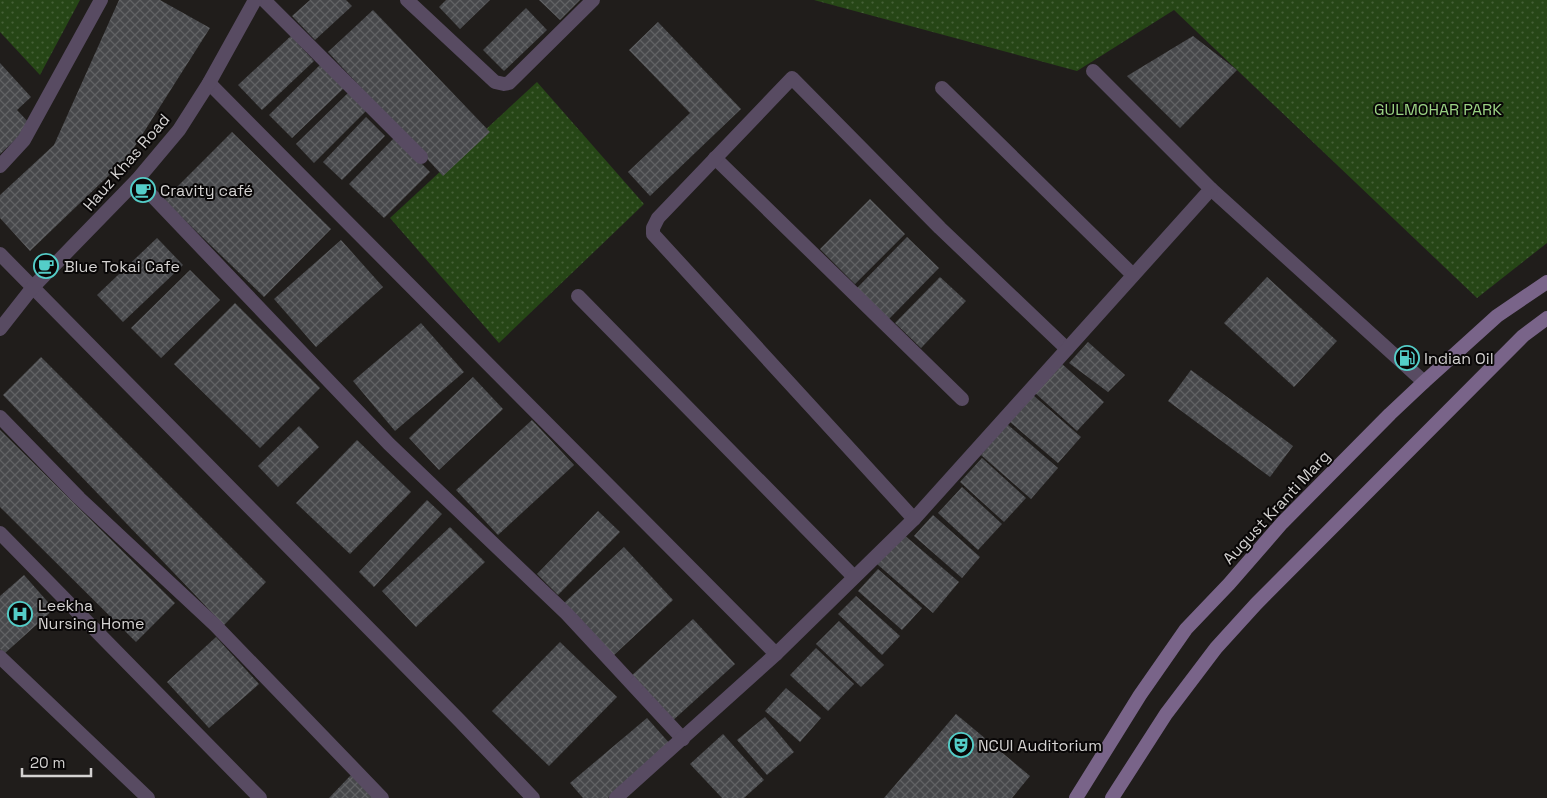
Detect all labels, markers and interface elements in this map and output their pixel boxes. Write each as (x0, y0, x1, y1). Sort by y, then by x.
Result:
park label: GULMOHAR PARK (1374, 99, 1502, 120)
street label: Hauz Khas Road (78, 109, 174, 215)
cafe icon: Cravity café (130, 177, 156, 203)
place label: Cravity café (160, 180, 253, 201)
cafe icon: Blue Tokai Cafe (33, 253, 59, 279)
place label: Blue Tokai Cafe (64, 256, 180, 277)
fuel station icon: Indian Oil (1394, 345, 1420, 371)
place label: Indian Oil (1424, 348, 1494, 369)
street label: August Kranti Marg (1218, 446, 1335, 569)
place label: Leekha Nursing Home (38, 595, 144, 634)
hospital icon: Leekha Nursing Home (7, 601, 33, 627)
theatre icon: NCUI Auditorium (948, 732, 974, 758)
place label: NCUI Auditorium (978, 735, 1102, 756)
scale bar (22, 746, 91, 778)
text: 20 m (30, 753, 65, 772)

